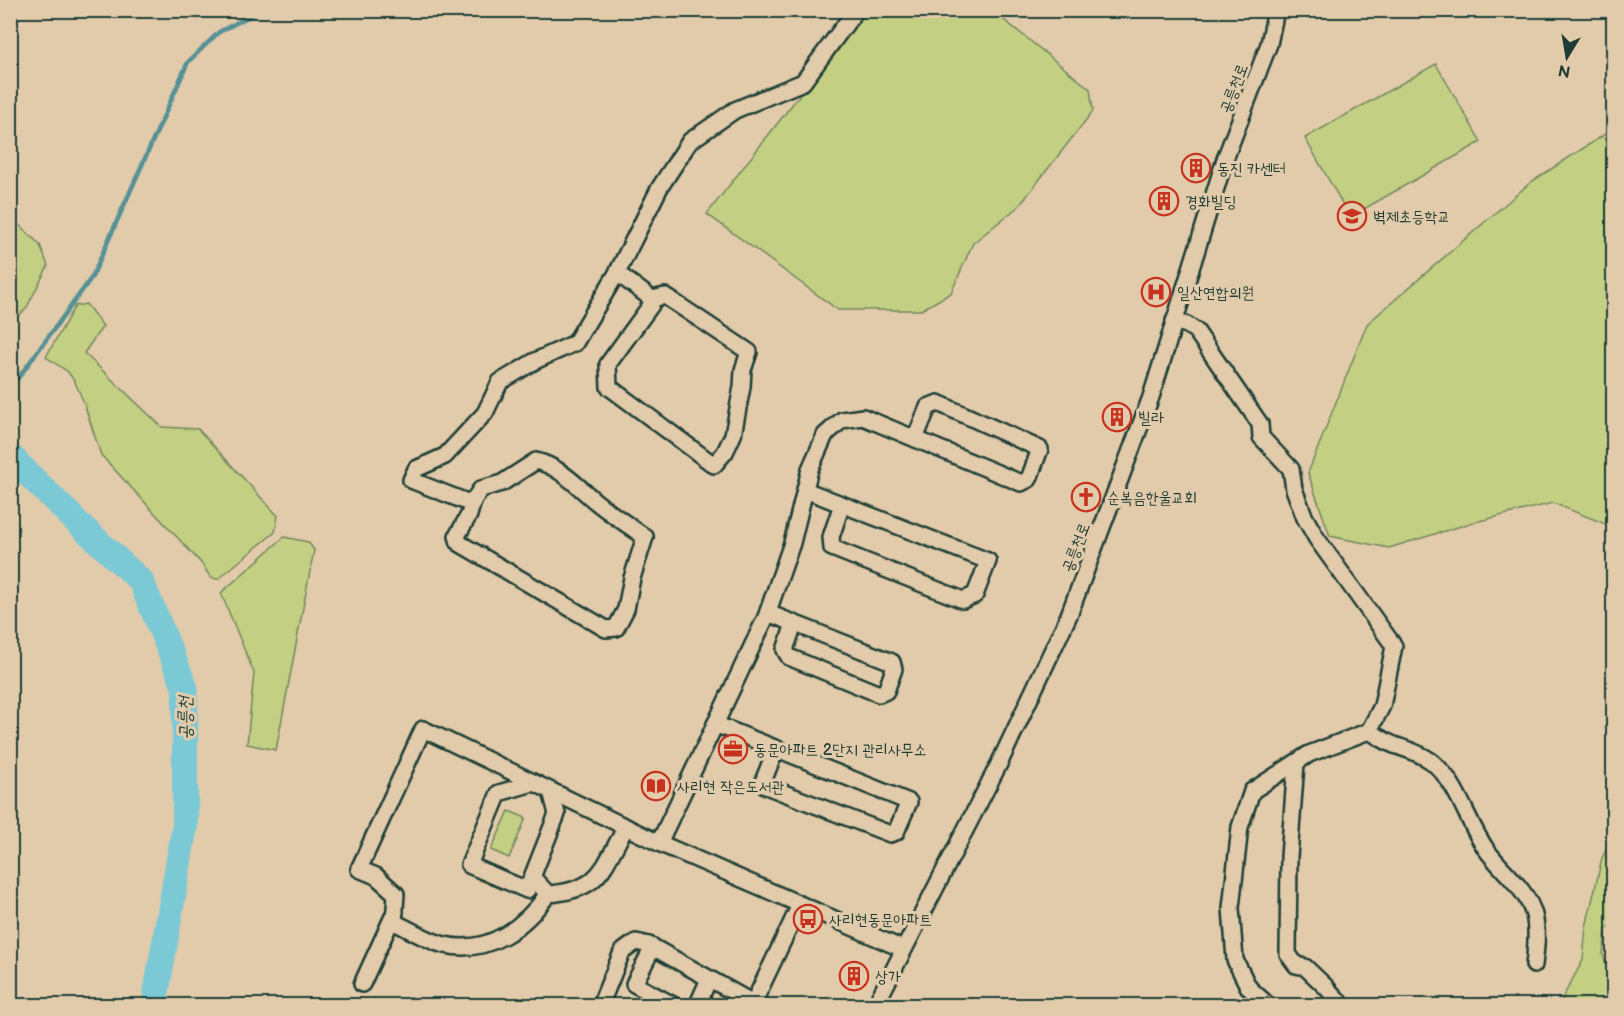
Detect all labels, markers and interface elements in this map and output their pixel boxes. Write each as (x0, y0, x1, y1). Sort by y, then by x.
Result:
north arrow (1537, 27, 1597, 87)
text: N (1557, 60, 1572, 81)
street label: 공릉천로 (1216, 61, 1252, 116)
building icon: 동진 카센터 (1180, 152, 1212, 184)
place label: 동진 카센터 (1217, 160, 1286, 179)
building icon: 경화빌딩 (1148, 185, 1180, 217)
place label: 경화빌딩 (1185, 193, 1237, 212)
school or university icon: 벽제초등학교 (1336, 200, 1368, 232)
place label: 벽제초등학교 (1373, 208, 1450, 227)
hospital icon: 일산연합의원 (1140, 276, 1172, 308)
place label: 일산연합의원 (1177, 284, 1254, 303)
building icon: 빌라 (1101, 401, 1133, 433)
place label: 빌라 (1138, 409, 1164, 428)
church icon: 순복음한울교회 (1070, 481, 1102, 513)
place label: 순복음한울교회 (1107, 489, 1197, 508)
street label: 공릉천로 (1058, 520, 1094, 575)
water label: 공릉천 (175, 695, 196, 740)
office icon: 동문아파트 2단지 관리사무소 (717, 733, 749, 765)
place label: 동문아파트 2단지 관리사무소 (754, 741, 927, 760)
library icon: 사리현 작은도서관 (640, 770, 672, 802)
place label: 사리현 작은도서관 (677, 778, 784, 797)
bus stop icon: 사리현동문아파트 (792, 903, 824, 935)
place label: 사리현동문아파트 (829, 911, 932, 930)
building icon: 상가 (838, 960, 870, 992)
place label: 상가 (875, 968, 901, 987)

